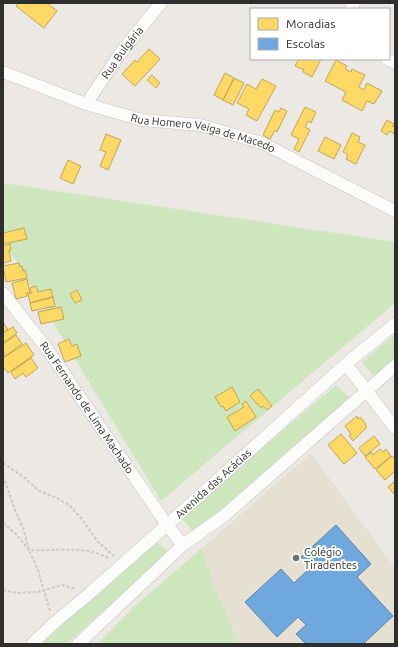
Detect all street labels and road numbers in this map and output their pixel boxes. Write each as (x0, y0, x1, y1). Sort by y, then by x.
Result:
street label: Rua Bulgária (99, 24, 146, 81)
street label: Rua Homero Veiga de Macedo (129, 111, 277, 155)
street label: Rua Fernando de Lima Machado (38, 339, 136, 476)
street label: Avenida das Acácias (173, 446, 254, 521)

